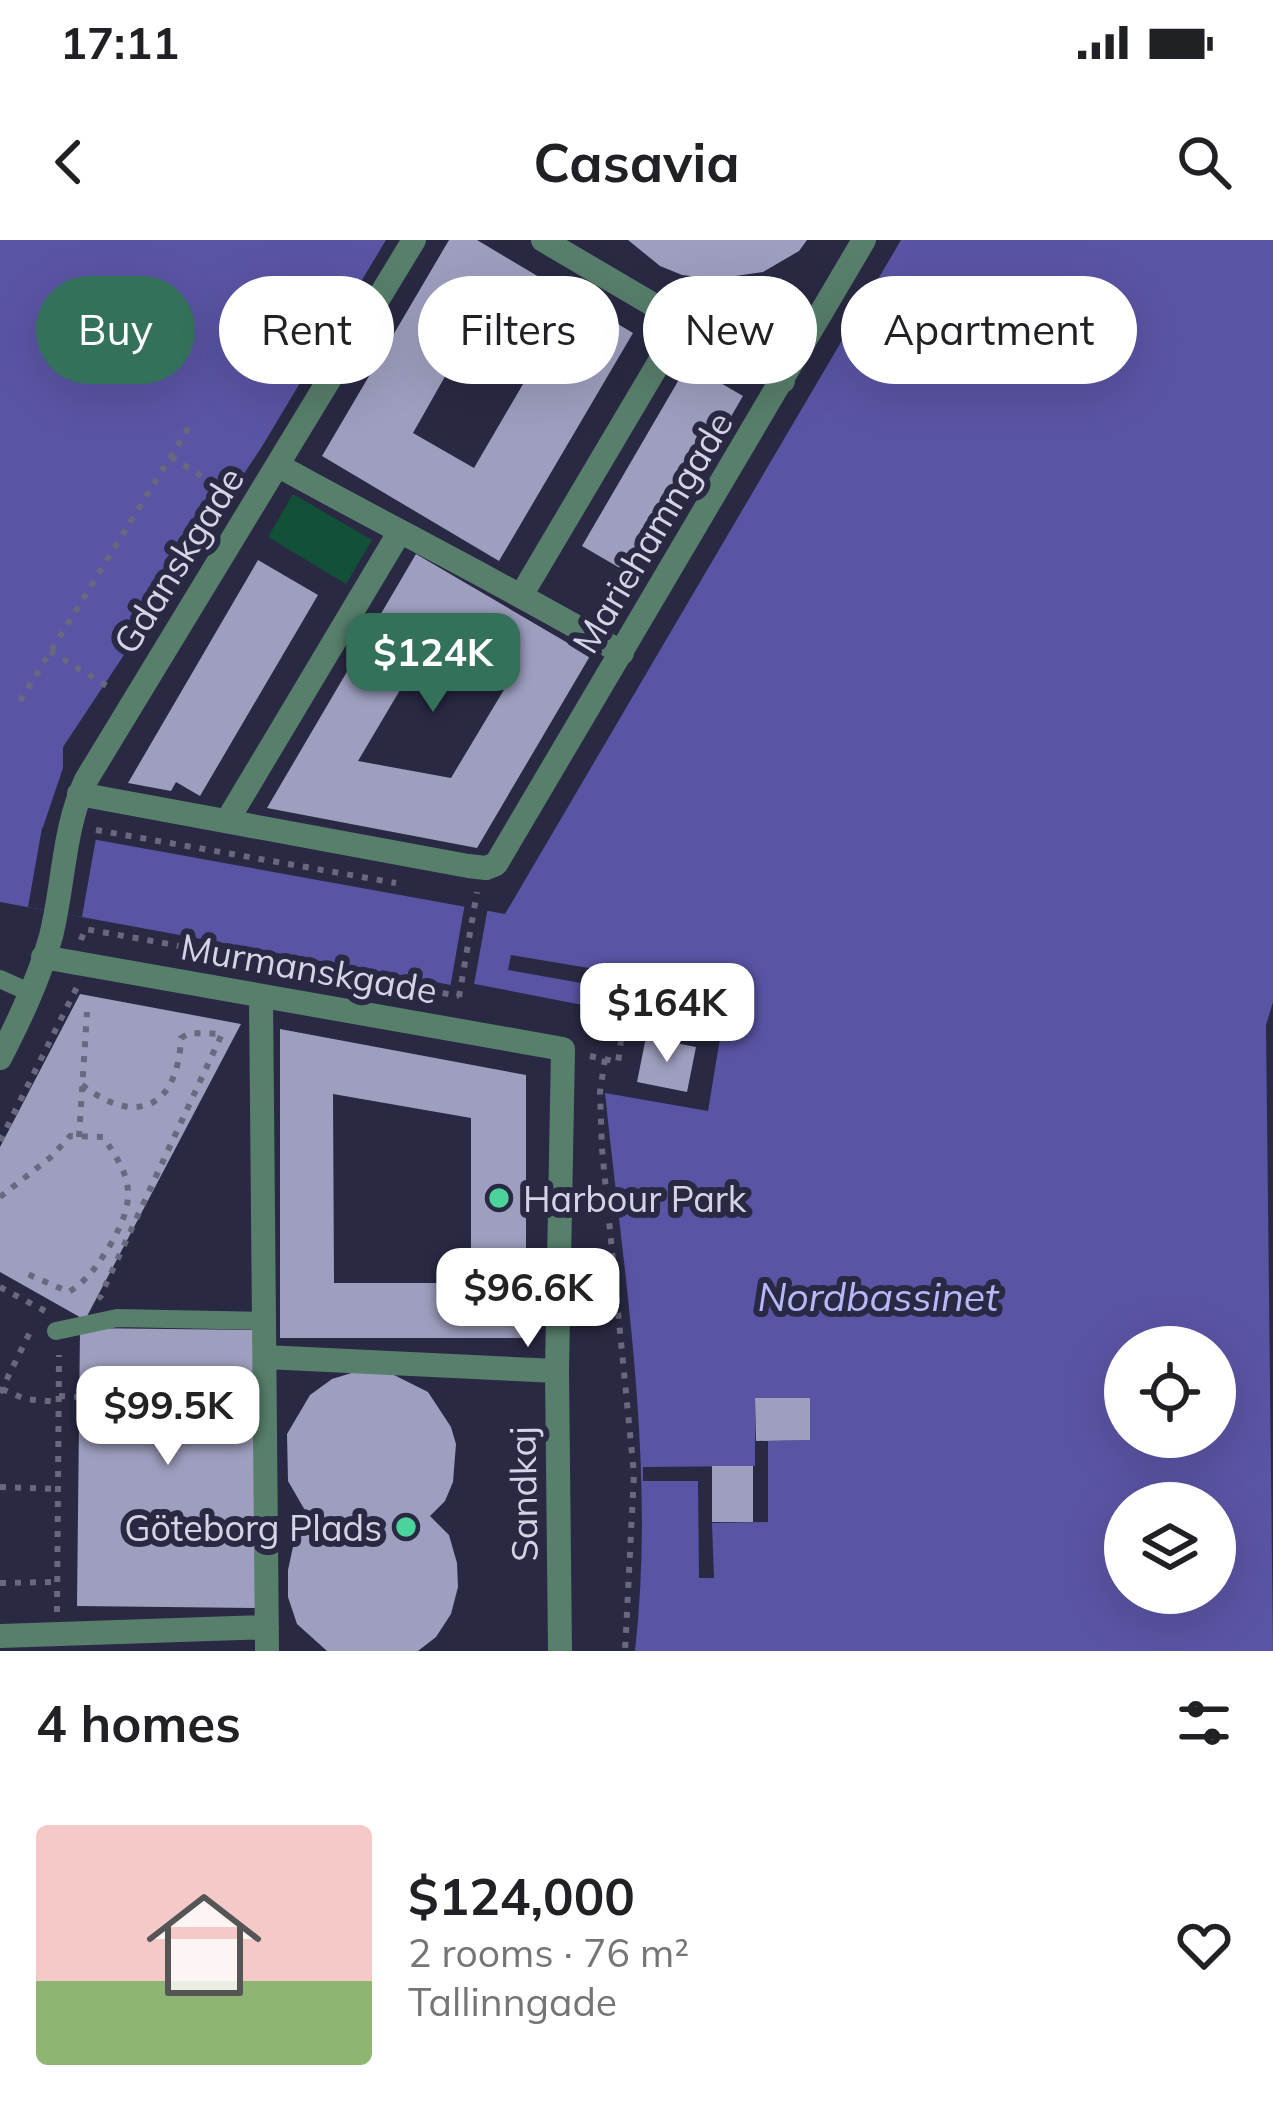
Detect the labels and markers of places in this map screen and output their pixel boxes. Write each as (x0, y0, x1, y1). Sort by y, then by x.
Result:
pin: $124K (349, 613, 517, 715)
pin: $164K (583, 963, 751, 1065)
place label: Harbour Park (523, 1176, 747, 1221)
marker: Harbour Park (486, 1185, 512, 1211)
pin: $96.6K (430, 1248, 626, 1350)
pin: $99.5K (70, 1366, 266, 1468)
place label: Göteborg Plads (124, 1505, 382, 1550)
marker: Göteborg Plads (393, 1514, 419, 1540)

